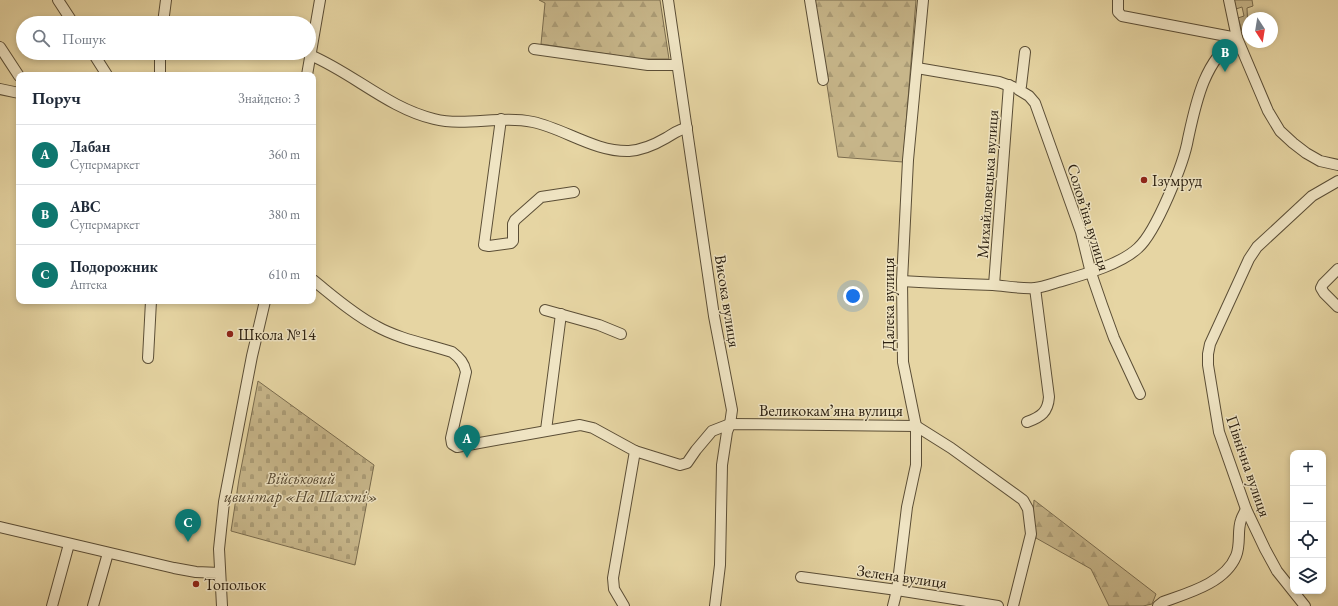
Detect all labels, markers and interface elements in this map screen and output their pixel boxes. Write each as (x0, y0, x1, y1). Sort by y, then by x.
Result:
north arrow (1242, 12, 1278, 48)
search box (16, 16, 316, 60)
icon: search (30, 27, 52, 49)
text: Пошук (62, 29, 106, 48)
pin: B (1212, 39, 1238, 72)
text: Поруч (32, 87, 81, 109)
text: Знайдено: 3 (238, 90, 300, 107)
street label: Михайловецька вулиця (972, 109, 1003, 259)
text: Лабан (70, 137, 110, 156)
text: A (40, 146, 50, 163)
text: 360 m (269, 146, 300, 163)
text: Супермаркет (70, 156, 140, 173)
street label: Соловʼїна вулиця (1062, 161, 1115, 273)
place label: Ізумруд (1152, 170, 1203, 191)
marker: Ізумруд (1139, 175, 1149, 185)
text: ABC (70, 197, 101, 216)
text: B (41, 206, 49, 223)
text: 380 m (269, 206, 300, 223)
text: Супермаркет (70, 216, 140, 233)
street label: Висока вулиця (710, 253, 745, 349)
text: Подорожник (70, 257, 158, 276)
street label: Далека вулиця (878, 257, 899, 351)
text: C (40, 266, 50, 283)
text: 610 m (269, 266, 300, 283)
text: Аптека (70, 276, 107, 293)
your location (843, 286, 863, 306)
place label: Школа №14 (238, 324, 316, 345)
marker: Школа №14 (225, 329, 235, 339)
street label: Великокамʼяна вулиця (759, 400, 903, 421)
street label: Північна вулиця (1221, 413, 1276, 520)
pin: A (454, 425, 480, 458)
map controls (1290, 450, 1326, 594)
button: + (1290, 450, 1326, 486)
park label: Військовий цвинтар «На Шахті» (224, 468, 378, 507)
button: − (1290, 486, 1326, 522)
pin: C (175, 509, 201, 542)
button: locate (1290, 522, 1326, 558)
button: layers (1290, 558, 1326, 594)
street label: Зелена вулиця (855, 560, 948, 593)
place label: Топольок (204, 574, 267, 595)
marker: Топольок (191, 579, 201, 589)

